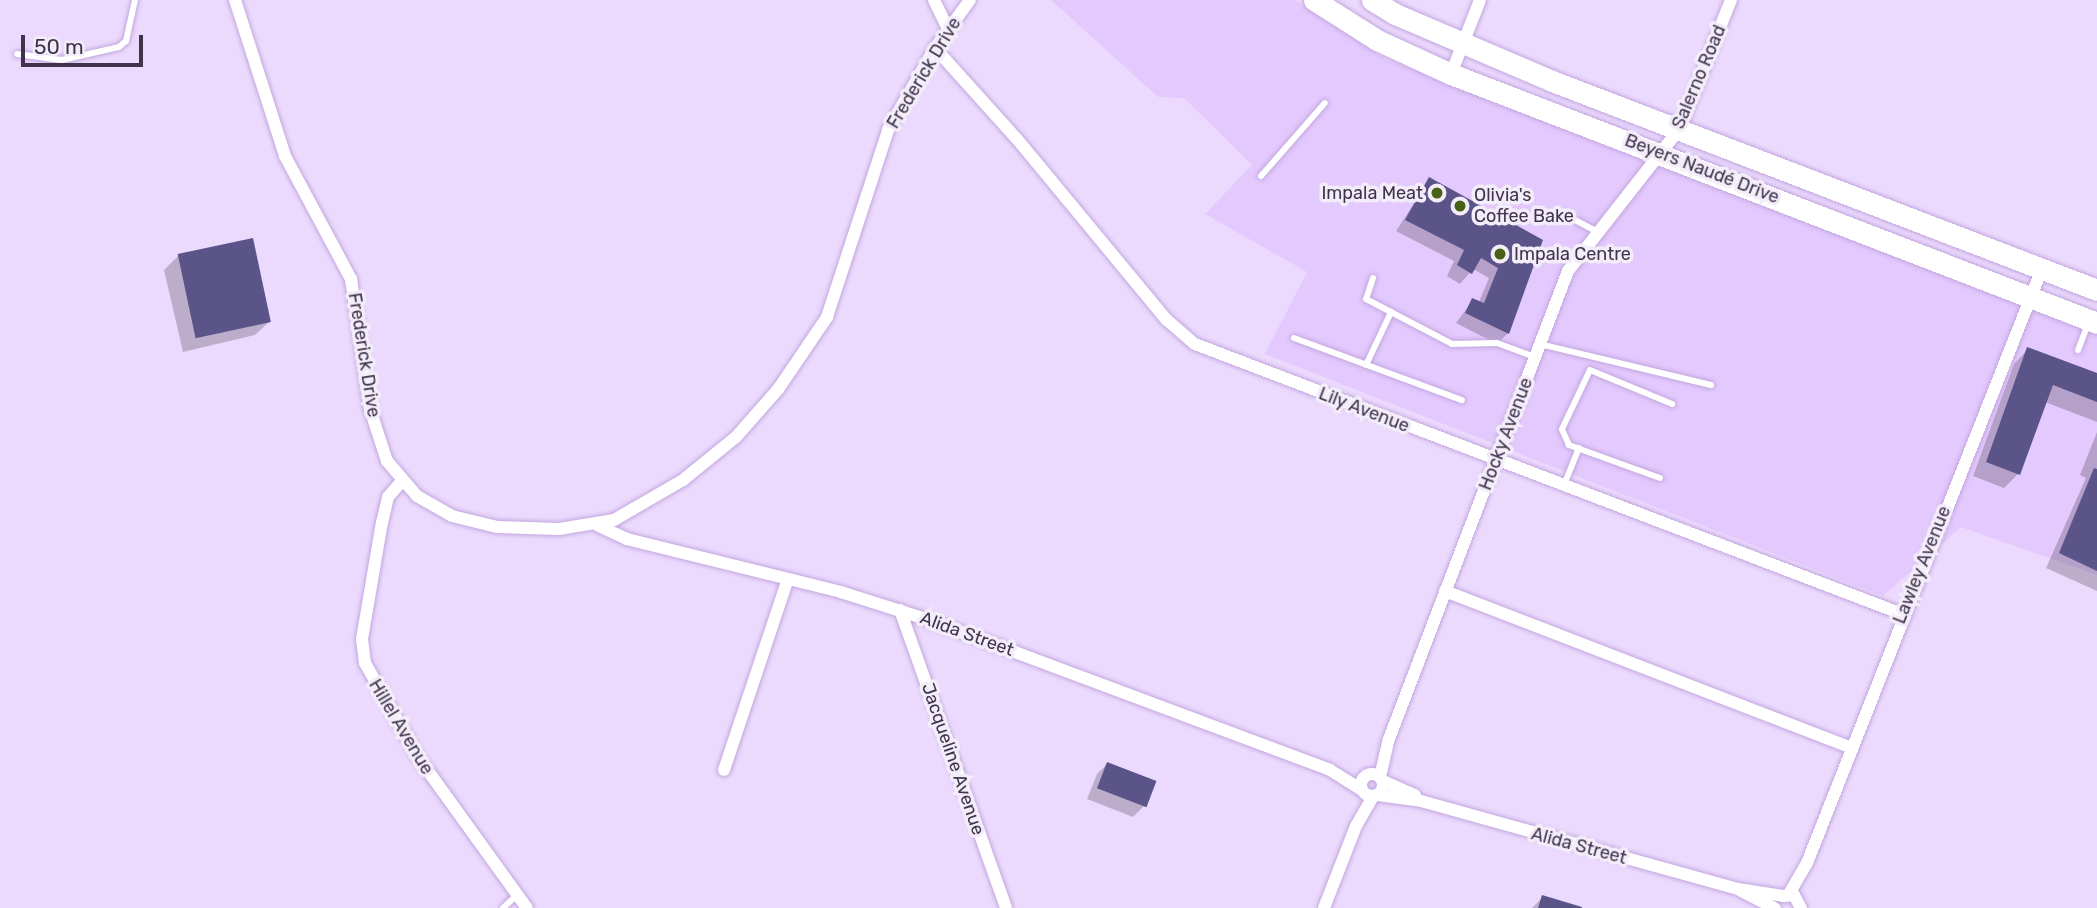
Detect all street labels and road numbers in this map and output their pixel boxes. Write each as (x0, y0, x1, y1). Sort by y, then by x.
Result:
street label: Frederick Drive (882, 13, 966, 133)
street label: Salerno Road (1667, 22, 1731, 132)
street label: Beyers Naudé Drive (1622, 130, 1782, 208)
street label: Frederick Drive (343, 291, 385, 419)
street label: Hocky Avenue (1474, 374, 1538, 494)
street label: Lily Avenue (1315, 383, 1413, 437)
street label: Lawley Avenue (1888, 503, 1956, 627)
street label: Alida Street (917, 607, 1017, 661)
street label: Hillel Avenue (364, 675, 438, 779)
street label: Jacqueline Avenue (917, 680, 989, 838)
street label: Alida Street (1529, 823, 1629, 869)

